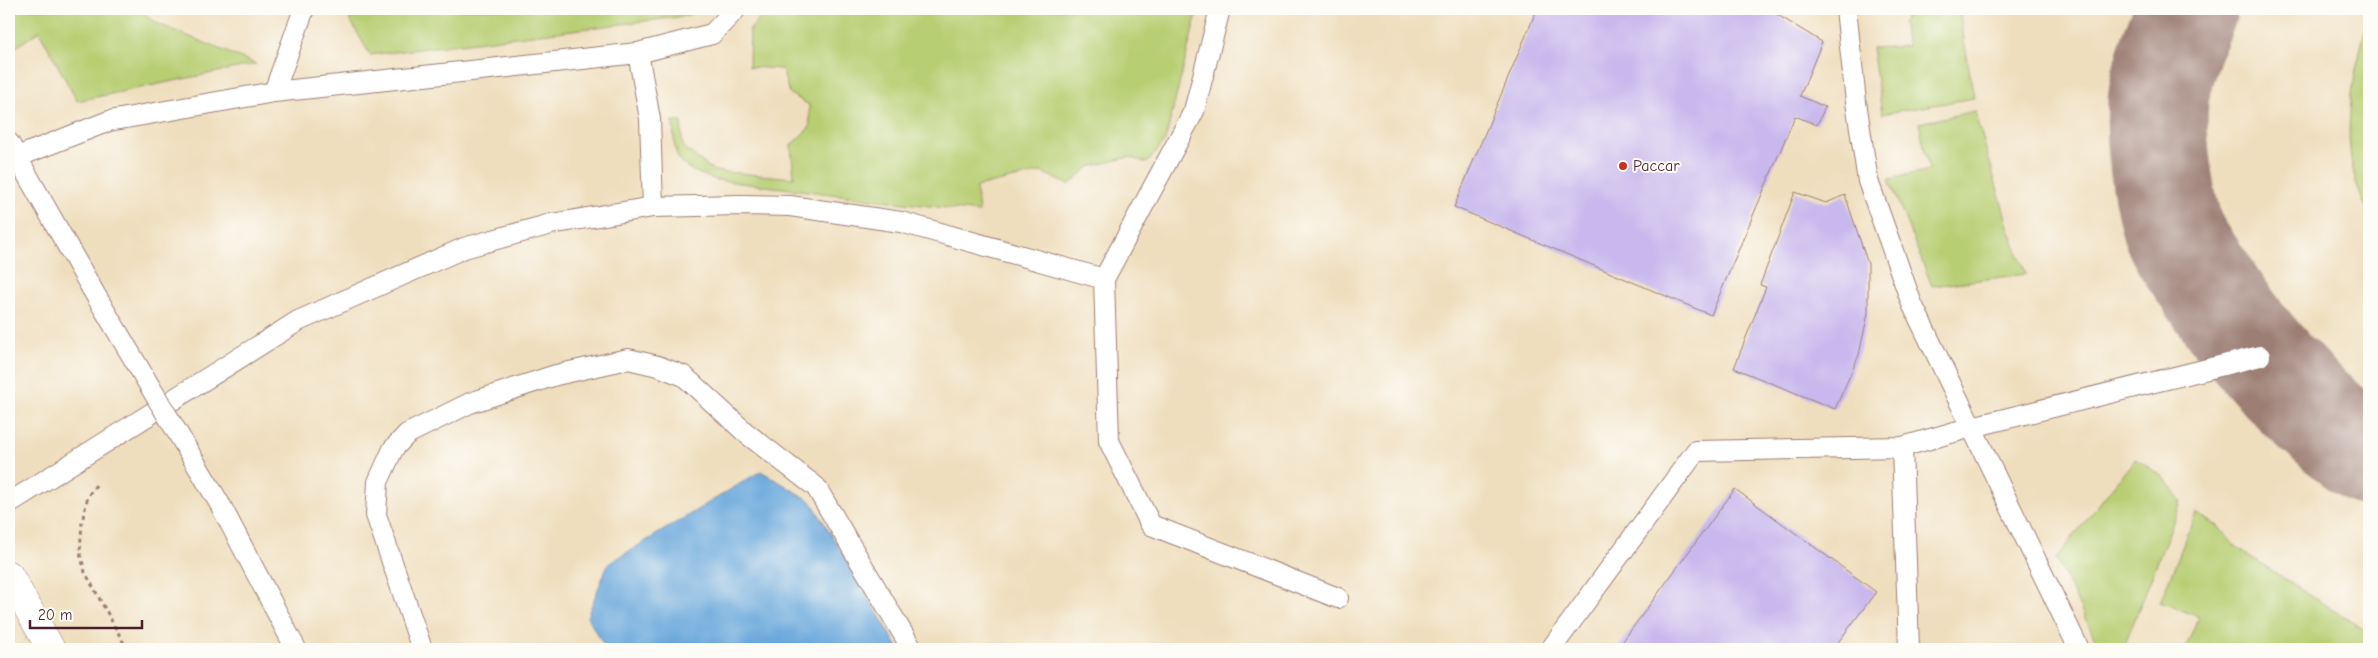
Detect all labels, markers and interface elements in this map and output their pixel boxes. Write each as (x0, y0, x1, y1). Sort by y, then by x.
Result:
place label: Paccar (1633, 157, 1680, 175)
marker: Paccar (1617, 160, 1629, 172)
scale bar (30, 598, 142, 630)
text: 20 m (38, 606, 72, 624)

